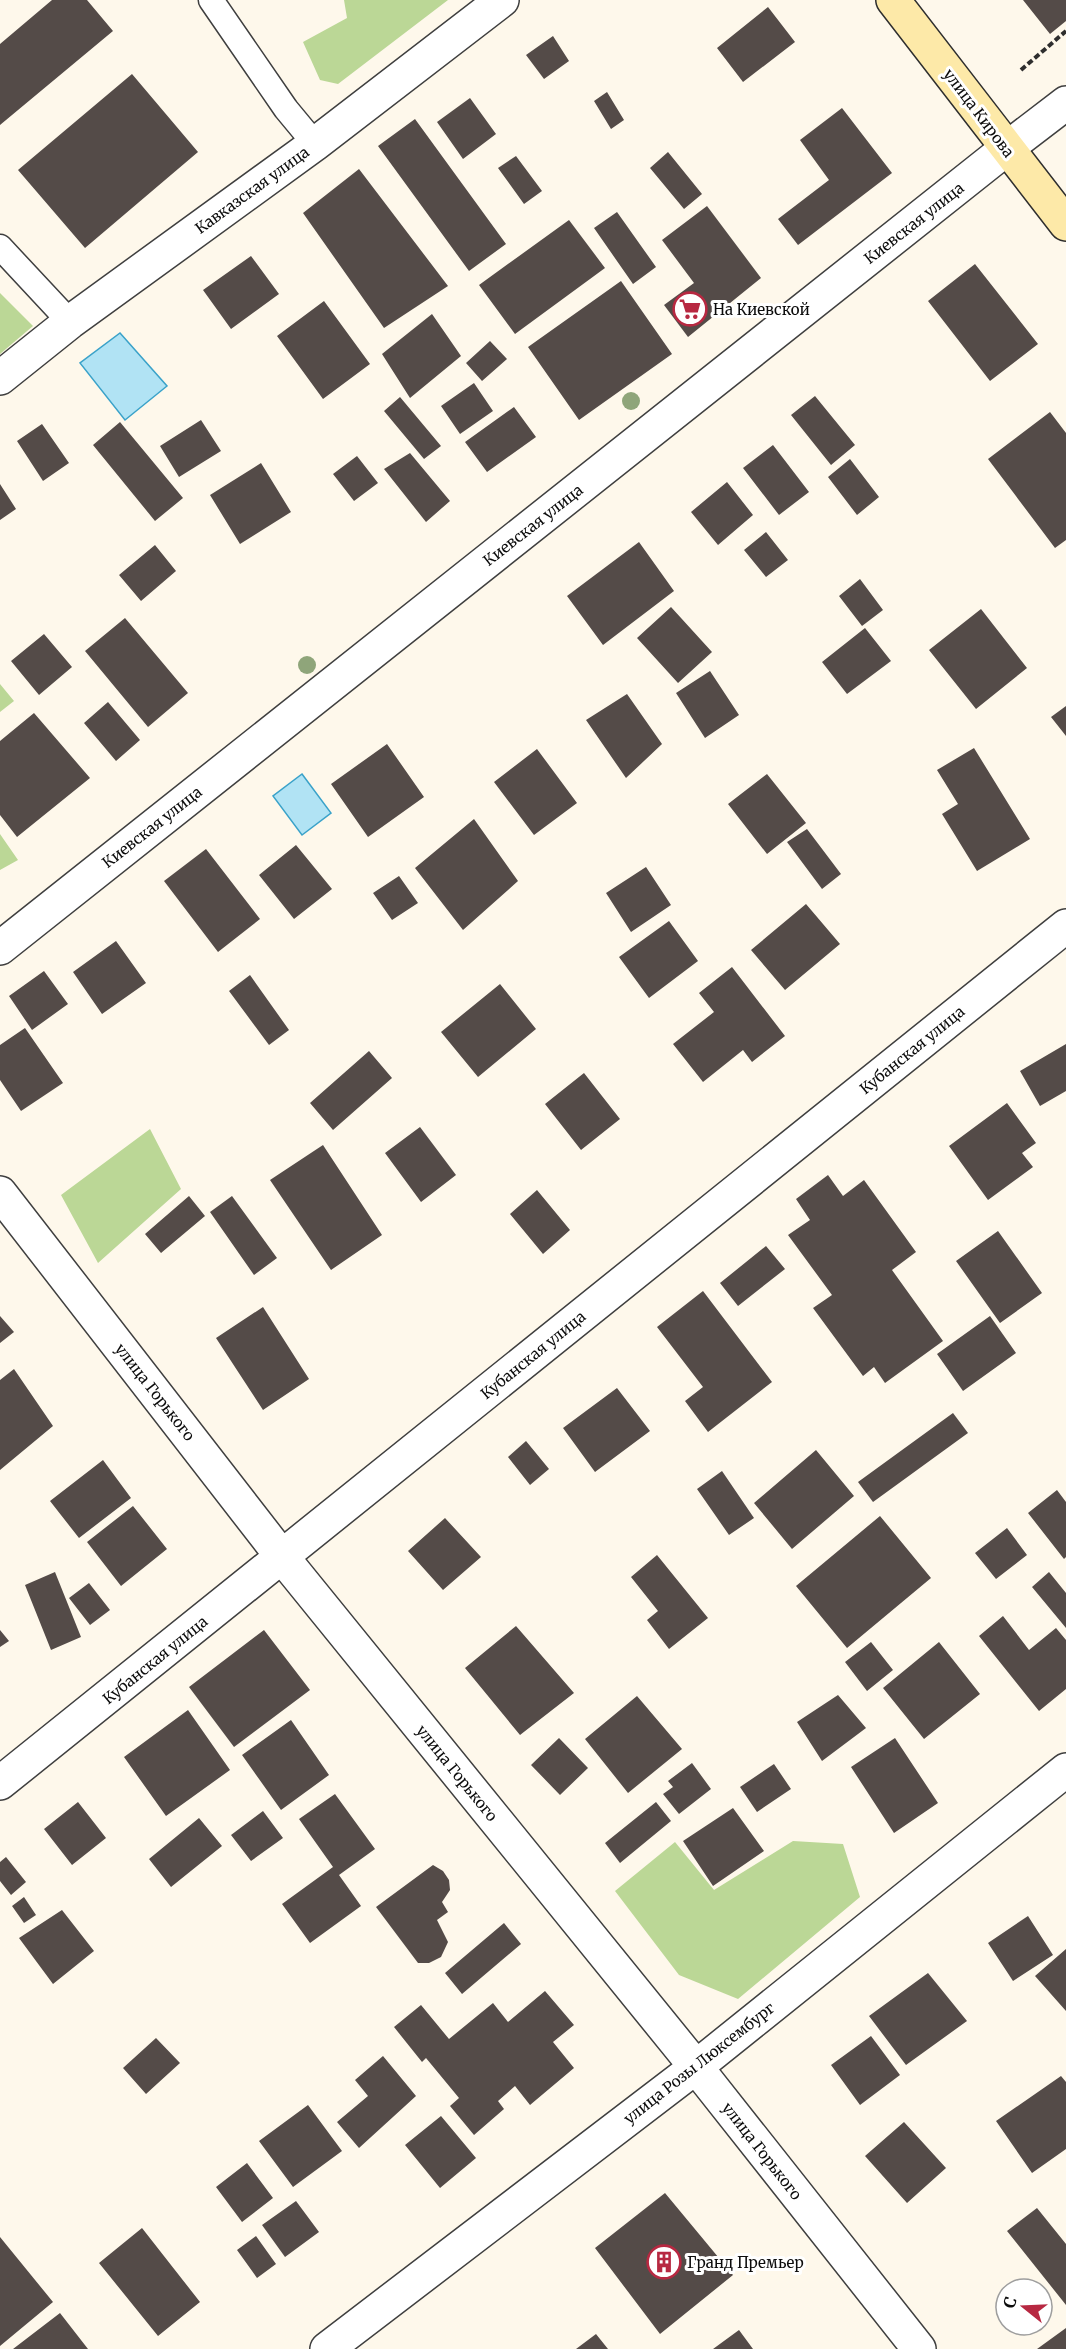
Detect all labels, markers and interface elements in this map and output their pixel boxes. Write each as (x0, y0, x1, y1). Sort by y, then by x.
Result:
street label: улица Кирова (940, 65, 1018, 161)
street label: Кавказская улица (191, 142, 313, 238)
street label: Киевская улица (860, 178, 968, 268)
supermarket icon: На Киевской (672, 291, 708, 327)
place label: На Киевской (713, 300, 810, 319)
street label: Киевская улица (479, 480, 587, 570)
street label: Киевская улица (98, 782, 206, 872)
street label: Кубанская улица (856, 1002, 968, 1098)
street label: Кубанская улица (477, 1307, 589, 1403)
street label: улица Горького (111, 1339, 199, 1445)
street label: Кубанская улица (99, 1612, 211, 1708)
street label: улица Горького (412, 1721, 502, 1825)
street label: улица Розы Люксембург (620, 1998, 778, 2128)
street label: улица Горького (718, 2098, 806, 2204)
building icon: Гранд Премьер (646, 2244, 682, 2280)
place label: Гранд Премьер (687, 2253, 804, 2272)
north arrow (994, 2277, 1054, 2337)
text: С (999, 2294, 1021, 2310)

